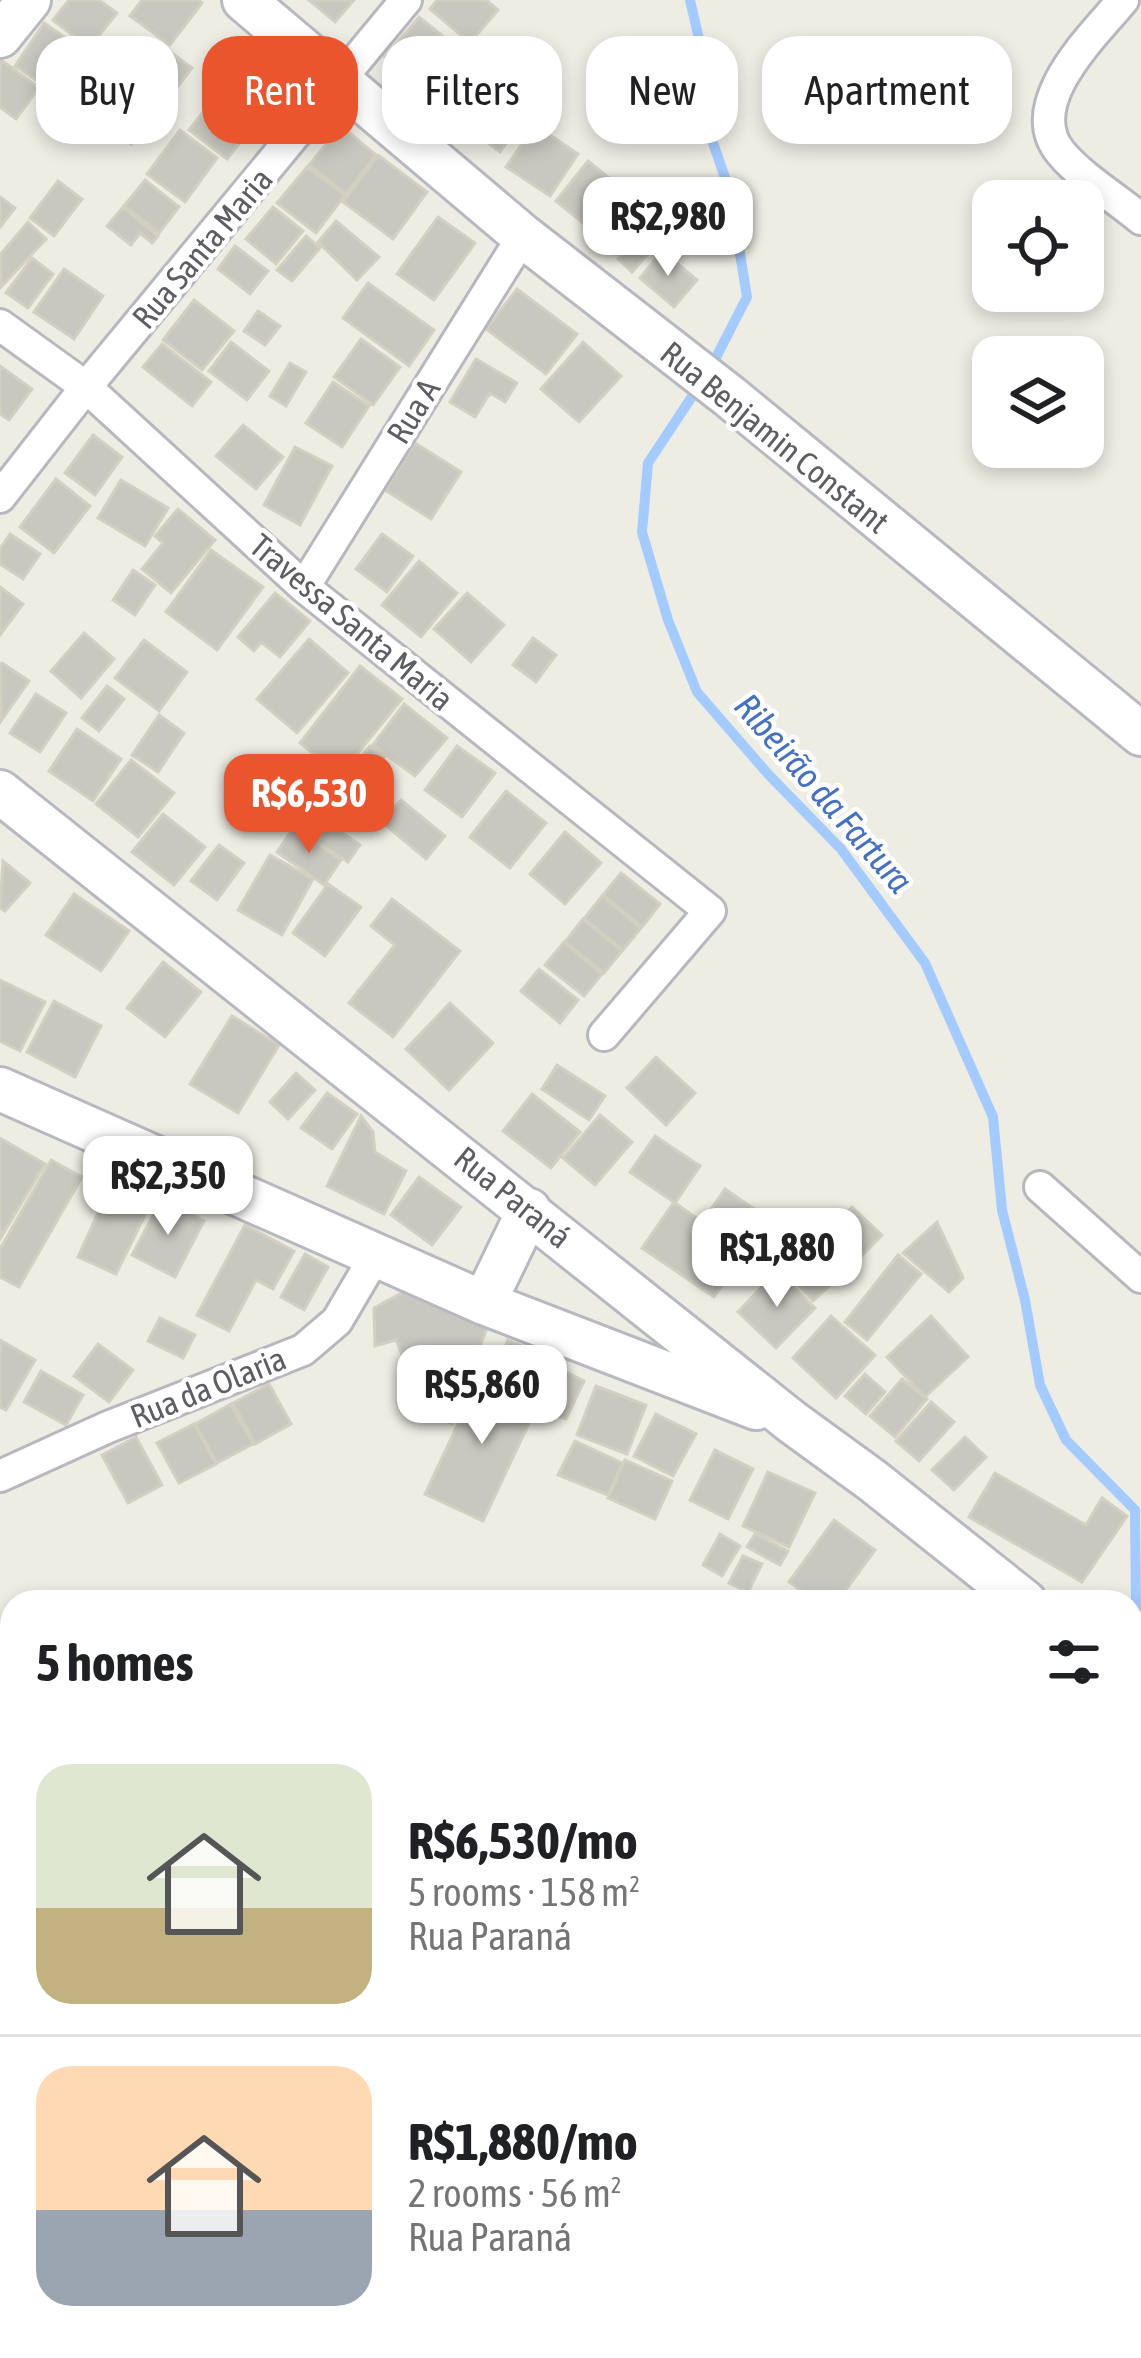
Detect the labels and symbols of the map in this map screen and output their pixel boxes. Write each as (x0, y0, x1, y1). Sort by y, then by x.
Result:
street label: Rua Santa Maria (124, 160, 280, 336)
pin: R$2,980 (557, 177, 779, 279)
street label: Rua Benjamin Constant (653, 333, 897, 541)
street label: Rua A (379, 371, 448, 450)
street label: Travessa Santa Maria (243, 526, 461, 718)
water label: Ribeirão da Fartura (726, 685, 922, 901)
pin: R$6,530 (198, 754, 420, 856)
pin: R$2,350 (57, 1136, 279, 1238)
street label: Rua Paraná (447, 1139, 579, 1255)
pin: R$1,880 (666, 1208, 888, 1310)
street label: Rua da Olaria (125, 1339, 291, 1435)
pin: R$5,860 (371, 1345, 593, 1447)

